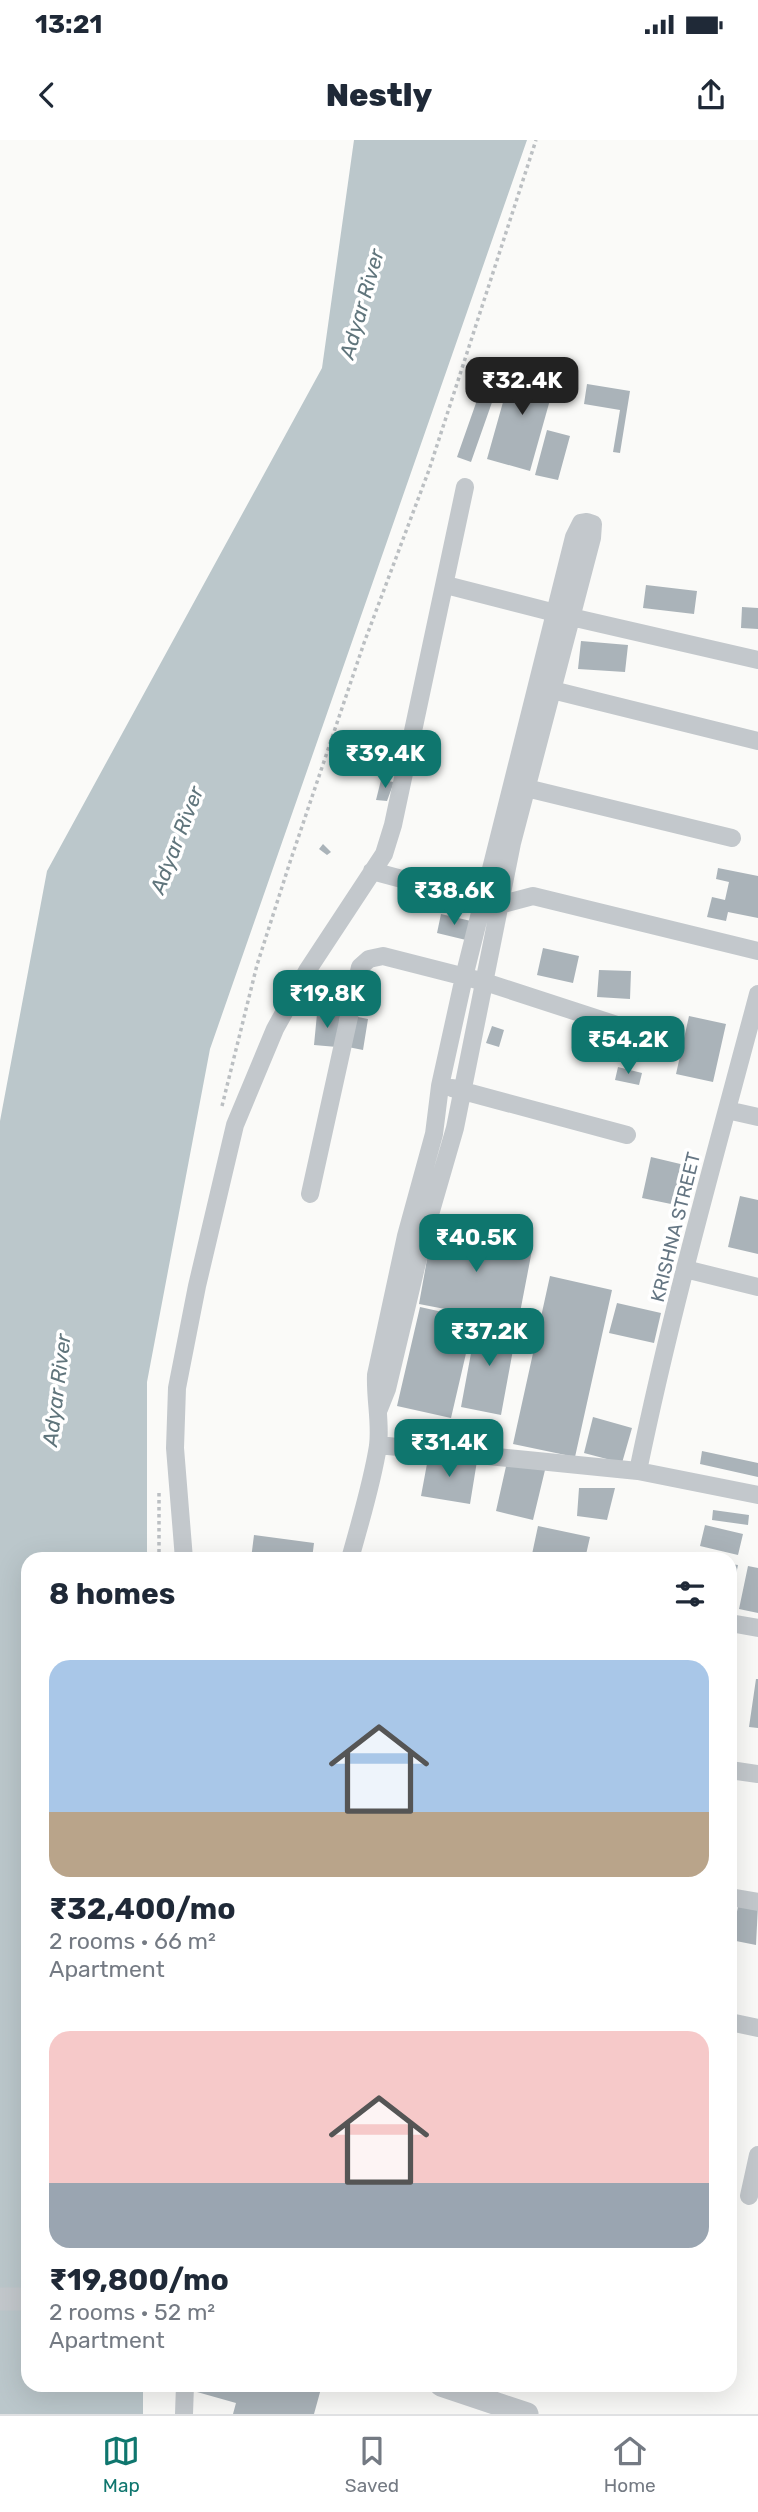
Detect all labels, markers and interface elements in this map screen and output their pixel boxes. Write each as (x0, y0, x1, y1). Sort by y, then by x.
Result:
text: 13:21 (35, 9, 102, 40)
icon: back (28, 76, 66, 114)
text: Nestly (326, 76, 432, 114)
icon: share (692, 76, 730, 114)
water label: Adyar River (334, 245, 389, 363)
pin: ₹32.4K (465, 358, 579, 417)
text: ₹32.4K (481, 366, 563, 394)
pin: ₹39.4K (328, 730, 442, 790)
text: ₹39.4K (345, 739, 425, 767)
water label: Adyar River (144, 782, 209, 898)
pin: ₹38.6K (397, 868, 511, 927)
text: ₹38.6K (413, 876, 495, 904)
pin: ₹19.8K (270, 970, 384, 1030)
text: ₹19.8K (289, 979, 365, 1007)
pin: ₹54.2K (571, 1016, 685, 1076)
text: ₹54.2K (588, 1025, 668, 1053)
street label: KRISHNA STREET (646, 1150, 705, 1304)
pin: ₹40.5K (419, 1214, 533, 1274)
text: ₹40.5K (435, 1223, 517, 1251)
pin: ₹37.2K (432, 1308, 546, 1368)
text: ₹37.2K (450, 1317, 528, 1345)
water label: Adyar River (37, 1331, 76, 1449)
pin: ₹31.4K (392, 1420, 506, 1479)
text: ₹31.4K (410, 1428, 488, 1456)
icon: filters (671, 1575, 709, 1613)
text: 8 homes (49, 1576, 175, 1612)
icon: home (316, 1706, 442, 1832)
text: ₹32,400/mo (49, 1891, 235, 1927)
text: 2 rooms · 66 m² (49, 1927, 216, 1955)
text: Apartment (49, 1955, 165, 1983)
icon: home (316, 2077, 442, 2203)
text: ₹19,800/mo (49, 2262, 229, 2298)
text: 2 rooms · 52 m² (49, 2298, 215, 2326)
text: Apartment (49, 2326, 165, 2354)
tab: Map (102, 2432, 140, 2497)
tab: Saved (345, 2432, 399, 2497)
tab: Home (604, 2432, 656, 2497)

